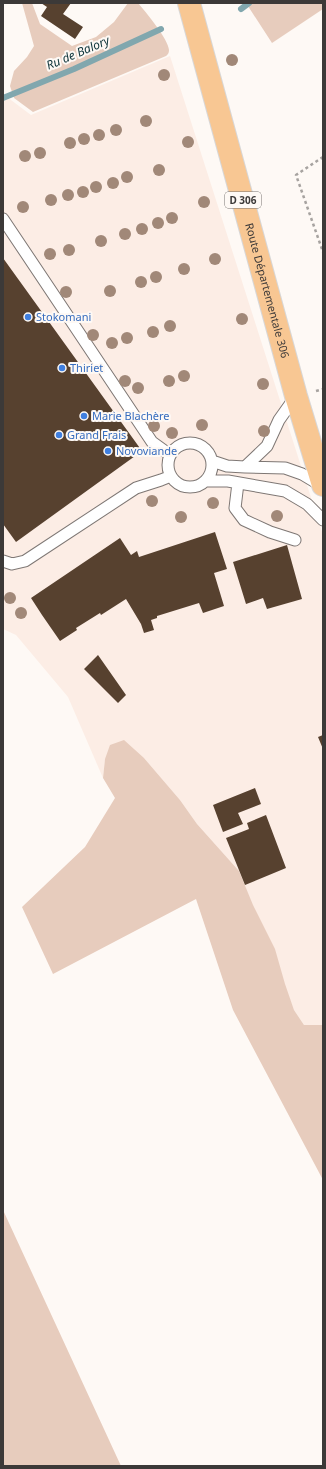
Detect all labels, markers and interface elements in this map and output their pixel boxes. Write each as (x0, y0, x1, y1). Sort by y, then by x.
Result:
water label: Ru de Balory (44, 31, 113, 74)
road number: D 306 (225, 192, 261, 208)
street label: Route Départementale 306 (242, 221, 293, 360)
place label: Stokomani (36, 309, 91, 324)
marker: Stokomani (23, 312, 33, 322)
place label: Thiriet (70, 360, 103, 375)
marker: Thiriet (57, 363, 67, 373)
place label: Marie Blachère (92, 408, 170, 423)
marker: Marie Blachère (79, 411, 89, 421)
place label: Grand Frais (67, 427, 126, 442)
marker: Grand Frais (54, 430, 64, 440)
place label: Novoviande (116, 443, 177, 458)
marker: Novoviande (103, 446, 113, 456)

